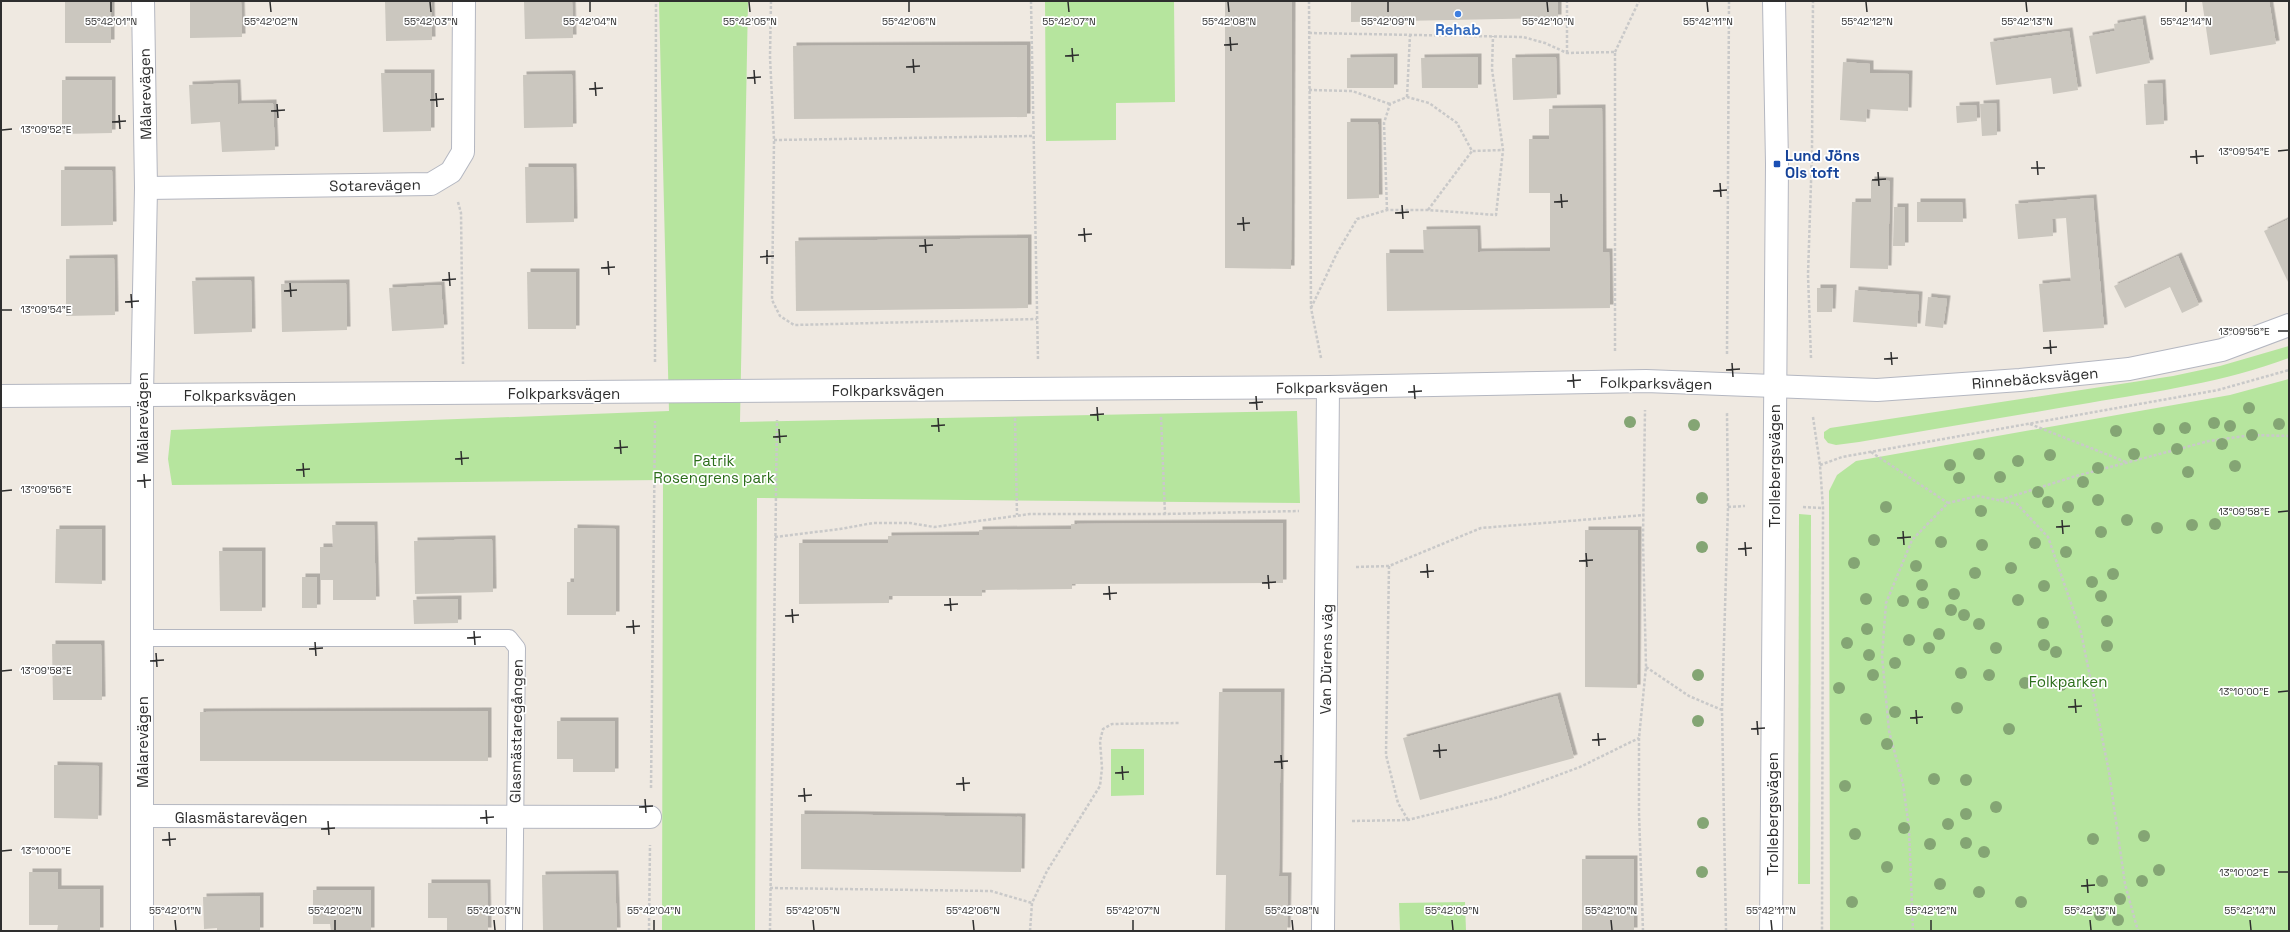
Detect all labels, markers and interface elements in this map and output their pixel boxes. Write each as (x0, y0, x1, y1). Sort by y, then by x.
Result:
marker: Rehab (1453, 9, 1463, 19)
text: 55°42'01"N (85, 15, 137, 28)
text: 55°42'02"N (244, 15, 298, 28)
text: 55°42'03"N (404, 15, 458, 28)
text: 55°42'04"N (563, 15, 617, 28)
text: 55°42'05"N (723, 15, 777, 28)
text: 55°42'06"N (882, 15, 936, 28)
text: 55°42'07"N (1042, 15, 1096, 28)
text: 55°42'08"N (1202, 15, 1256, 28)
text: 55°42'09"N (1361, 15, 1415, 28)
text: 55°42'10"N (1522, 15, 1574, 28)
text: 55°42'11"N (1683, 15, 1733, 28)
text: 55°42'12"N (1841, 15, 1893, 28)
text: 55°42'13"N (2001, 15, 2053, 28)
text: 55°42'14"N (2160, 15, 2212, 28)
place label: Rehab (1435, 20, 1481, 39)
street label: Målarevägen (135, 48, 155, 140)
text: 13°09'52"E (21, 123, 72, 136)
text: 13°09'54"E (2219, 145, 2270, 158)
place label: Lund Jöns Ols toft (1785, 146, 1860, 182)
marker: Lund Jöns Ols toft (1772, 159, 1782, 169)
street label: Sotarevägen (329, 175, 421, 195)
text: 13°09'54"E (21, 303, 72, 316)
text: 13°09'56"E (2218, 325, 2270, 338)
street label: Rinnebäcksvägen (1971, 363, 2099, 393)
street label: Målarevägen (133, 372, 152, 464)
street label: Folkparksvägen (1600, 373, 1712, 393)
street label: Folkparksvägen (1276, 377, 1388, 397)
street label: Folkparksvägen (832, 381, 944, 400)
street label: Folkparksvägen (508, 384, 620, 403)
street label: Folkparksvägen (184, 386, 296, 405)
street label: Trollebergsvägen (1765, 404, 1784, 528)
park label: Patrik Rosengrens park (653, 451, 775, 487)
text: 13°09'56"E (20, 483, 72, 496)
text: 13°09'58"E (2218, 505, 2270, 518)
street label: Van Dürens väg (1316, 603, 1336, 715)
street label: Glasmästaregången (505, 659, 527, 803)
text: 13°09'58"E (20, 664, 72, 677)
park label: Folkparken (2029, 672, 2107, 691)
text: 13°10'00"E (2219, 685, 2269, 698)
street label: Målarevägen (133, 696, 152, 788)
street label: Trollebergsvägen (1763, 752, 1782, 876)
street label: Glasmästarevägen (175, 808, 307, 827)
text: 13°10'00"E (21, 844, 71, 857)
text: 13°10'02"E (2219, 866, 2269, 879)
text: 55°42'01"N (149, 904, 201, 917)
text: 55°42'02"N (308, 904, 362, 917)
text: 55°42'03"N (467, 904, 521, 917)
text: 55°42'04"N (627, 904, 681, 917)
text: 55°42'05"N (786, 904, 840, 917)
text: 55°42'06"N (946, 904, 1000, 917)
text: 55°42'07"N (1106, 904, 1160, 917)
text: 55°42'08"N (1265, 904, 1319, 917)
text: 55°42'09"N (1425, 904, 1479, 917)
text: 55°42'10"N (1585, 904, 1637, 917)
text: 55°42'11"N (1746, 904, 1796, 917)
text: 55°42'12"N (1905, 904, 1957, 917)
text: 55°42'13"N (2064, 904, 2116, 917)
text: 55°42'14"N (2224, 904, 2276, 917)

